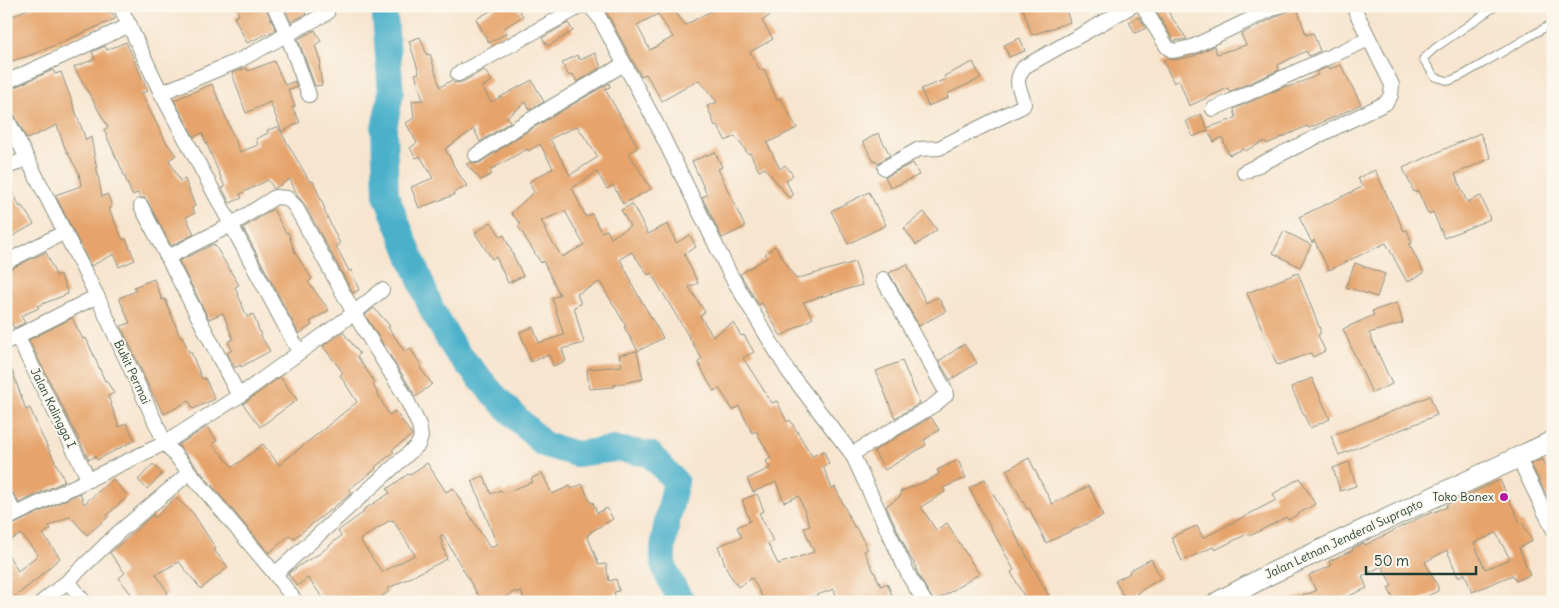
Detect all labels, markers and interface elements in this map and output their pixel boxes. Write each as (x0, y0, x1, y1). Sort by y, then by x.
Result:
street label: Bukit Permai (111, 337, 154, 406)
street label: Jalan Kalingga I (28, 365, 79, 450)
place label: Toko Bonex (1432, 489, 1494, 504)
marker: Toko Bonex (1498, 491, 1510, 503)
street label: Jalan Letnan Jenderal Suprapto (1263, 495, 1425, 582)
scale bar (1366, 543, 1476, 575)
text: 50 m (1374, 551, 1409, 570)

